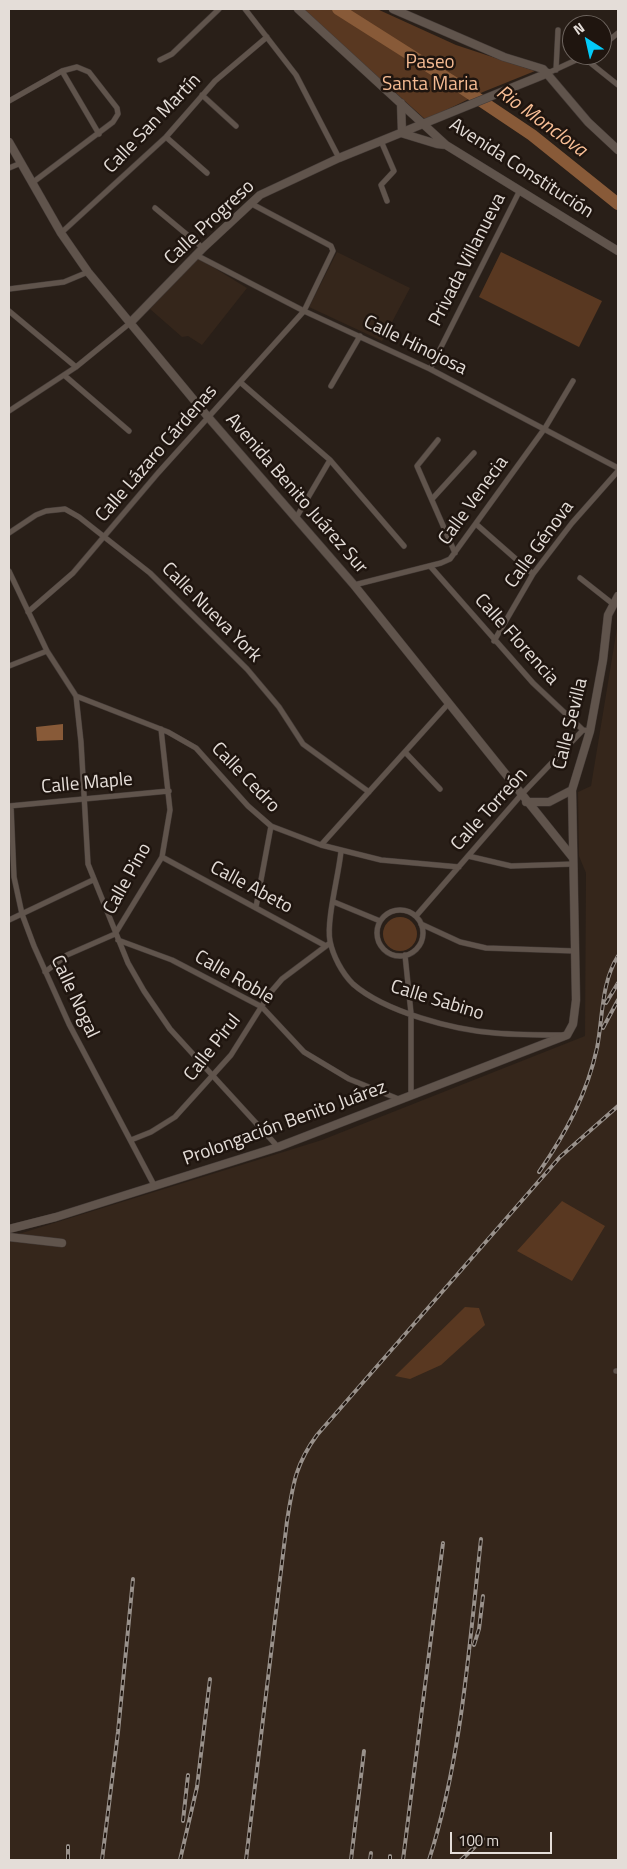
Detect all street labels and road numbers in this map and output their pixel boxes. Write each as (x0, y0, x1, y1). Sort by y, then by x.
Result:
street label: Calle San Martín (100, 69, 206, 179)
street label: Avenida Constitución (445, 114, 597, 224)
street label: Calle Progreso (160, 176, 260, 270)
street label: Privada Villanueva (425, 190, 511, 330)
street label: Calle Hinojosa (360, 311, 470, 381)
street label: Calle Lázaro Cárdenas (91, 381, 223, 527)
street label: Avenida Benito Juárez Sur (220, 409, 372, 579)
street label: Calle Venecia (434, 452, 514, 550)
street label: Calle Génova (501, 497, 579, 593)
street label: Calle Nueva York (156, 558, 266, 668)
street label: Calle Florencia (469, 590, 563, 690)
street label: Calle Sevilla (549, 676, 593, 772)
street label: Calle Cedro (206, 738, 284, 818)
street label: Calle Torreón (447, 764, 533, 856)
street label: Calle Maple (40, 769, 134, 799)
street label: Calle Pino (99, 839, 157, 919)
street label: Calle Abeto (206, 857, 296, 919)
street label: Calle Roble (190, 946, 278, 1010)
street label: Calle Nogal (45, 952, 103, 1042)
street label: Calle Sabino (387, 976, 487, 1026)
street label: Calle Pirul (180, 1010, 246, 1086)
street label: Prolongación Benito Juárez (180, 1077, 390, 1171)

